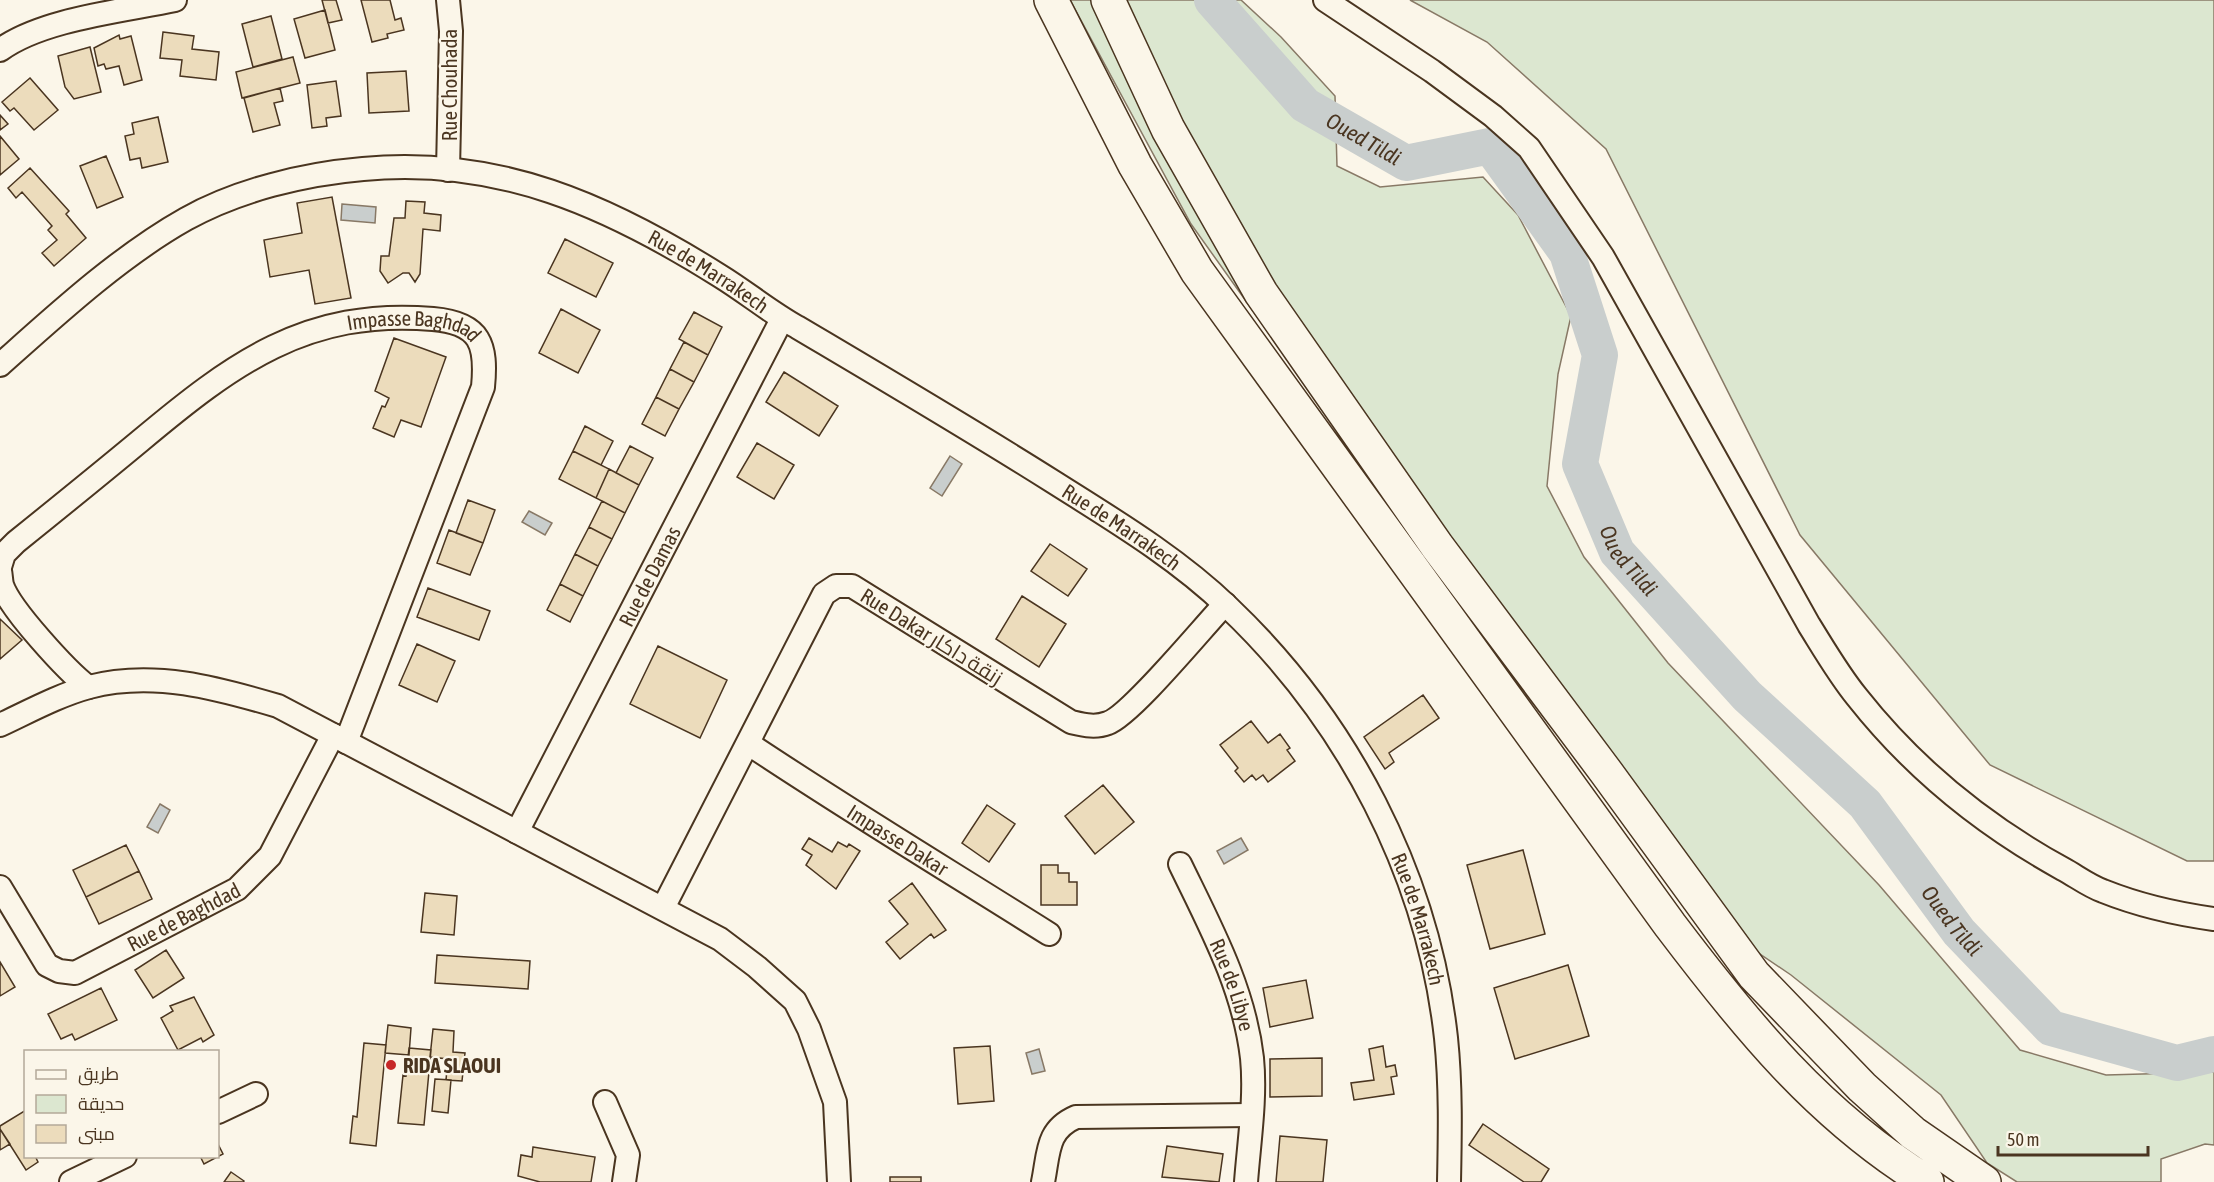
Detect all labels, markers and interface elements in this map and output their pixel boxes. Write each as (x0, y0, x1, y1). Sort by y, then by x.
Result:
street label: Rue Chouhada (437, 29, 461, 141)
water label: Oued Tildi (1322, 107, 1406, 170)
street label: Rue de Marrakech (644, 224, 773, 318)
street label: Impasse Baghdad (345, 306, 486, 346)
street label: Rue de Marrakech (1058, 479, 1186, 575)
water label: Oued Tildi (1594, 521, 1663, 601)
street label: Rue de Damas (613, 522, 685, 630)
street label: Rue Dakar زنقة داكار (856, 583, 1007, 690)
street label: Impasse Dakar (843, 799, 953, 881)
street label: Rue de Marrakech (1387, 849, 1450, 987)
street label: Rue de Baghdad (123, 877, 244, 956)
water label: Oued Tildi (1916, 880, 1987, 961)
street label: Rue de Libye (1205, 935, 1259, 1033)
legend (24, 1050, 219, 1158)
place label: RIDA SLAOUI (403, 1053, 501, 1077)
marker: RIDA SLAOUI (384, 1058, 398, 1072)
text: طريق (78, 1063, 119, 1086)
text: حديقة (78, 1093, 124, 1114)
scale bar (1998, 1119, 2148, 1157)
text: مبنى (78, 1123, 115, 1145)
text: 50 m (2007, 1129, 2039, 1150)

